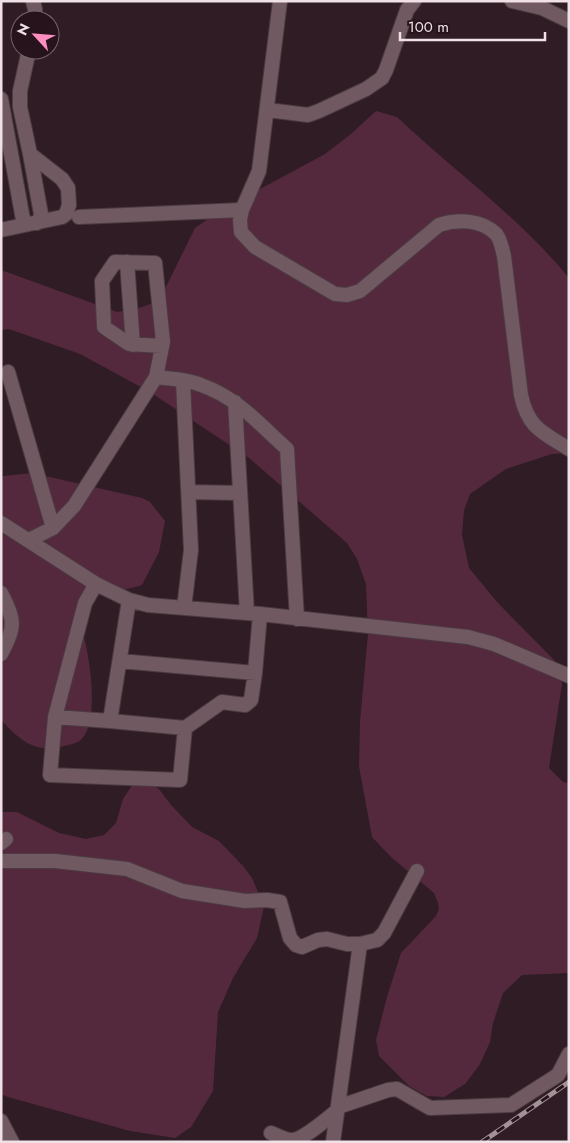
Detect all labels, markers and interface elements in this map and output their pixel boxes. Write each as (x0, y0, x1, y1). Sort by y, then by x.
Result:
north arrow (10, 10, 60, 60)
scale bar (400, 10, 545, 42)
text: 100 m (408, 16, 449, 38)
text: N (12, 20, 35, 39)

